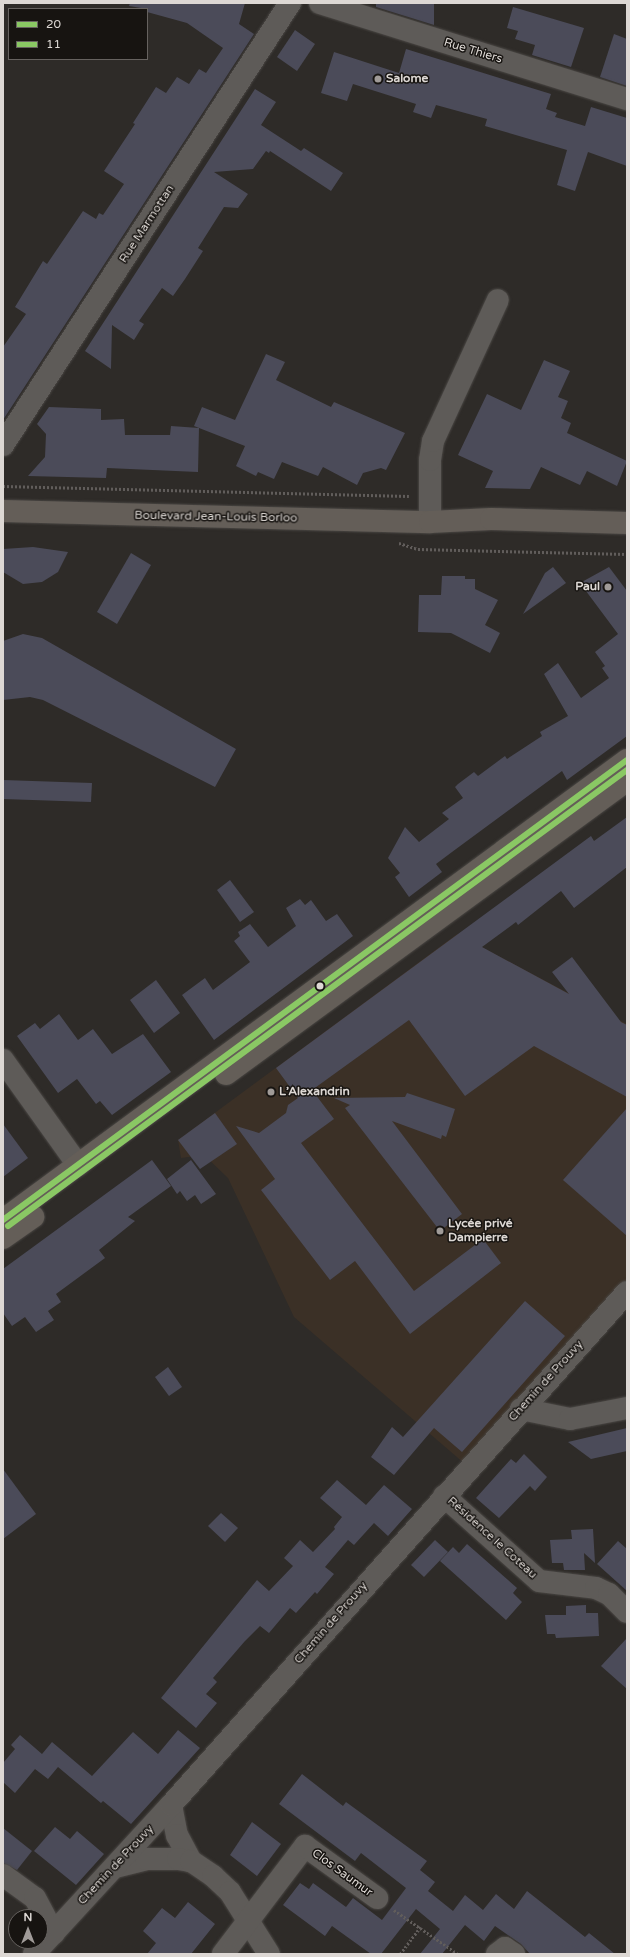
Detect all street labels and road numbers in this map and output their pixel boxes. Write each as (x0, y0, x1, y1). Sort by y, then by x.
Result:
street label: Rue Thiers (442, 35, 504, 67)
street label: Rue Marmottan (116, 182, 178, 266)
street label: Boulevard Jean-Louis Borloo (134, 508, 298, 526)
street label: Chemin de Prouvy (506, 1337, 586, 1425)
street label: Résidence le Coteau (444, 1494, 540, 1582)
street label: Chemin de Prouvy (291, 1579, 371, 1667)
street label: Chemin de Prouvy (75, 1822, 157, 1908)
street label: Clos Saumur (309, 1846, 375, 1900)

